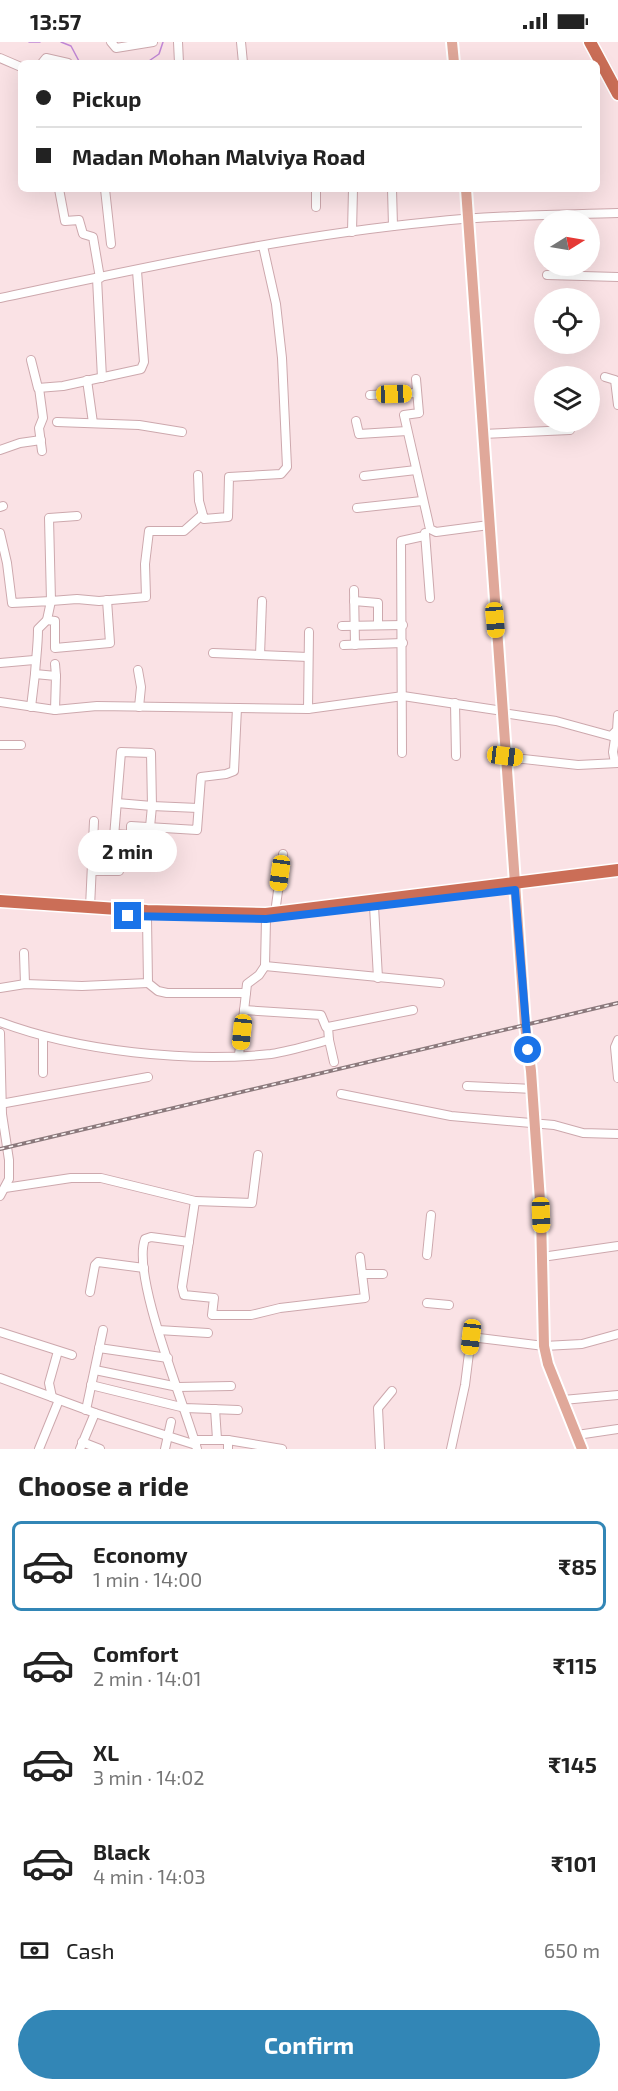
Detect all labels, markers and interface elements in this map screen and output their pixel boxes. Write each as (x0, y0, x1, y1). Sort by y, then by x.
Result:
text: 13:57 (30, 8, 81, 34)
text: Pickup (72, 85, 141, 111)
text: Madan Mohan Malviya Road (72, 143, 365, 169)
north arrow (534, 210, 600, 276)
map controls (534, 210, 600, 432)
button: locate (534, 288, 600, 354)
button: layers (534, 366, 600, 432)
car (376, 384, 412, 404)
car (484, 601, 506, 639)
car (486, 745, 524, 767)
callout: 2 min (78, 829, 178, 871)
text: 2 min (102, 839, 153, 863)
car (269, 854, 291, 892)
route end (114, 902, 141, 929)
car (231, 1013, 253, 1051)
route start (514, 1036, 541, 1063)
car (531, 1197, 551, 1233)
car (460, 1318, 482, 1356)
text: Choose a ride (18, 1469, 189, 1501)
icon: car (21, 1539, 75, 1593)
text: Economy (93, 1541, 188, 1567)
text: ₹85 (558, 1553, 597, 1579)
text: 1 min · 14:00 (93, 1567, 202, 1591)
icon: car (21, 1638, 75, 1692)
text: Comfort (93, 1640, 178, 1666)
text: ₹115 (553, 1652, 597, 1678)
text: 2 min · 14:01 (93, 1666, 201, 1690)
icon: car (21, 1737, 75, 1791)
text: XL (93, 1739, 119, 1765)
text: ₹145 (548, 1751, 597, 1777)
text: 3 min · 14:02 (93, 1765, 205, 1789)
icon: car (21, 1836, 75, 1890)
text: Black (93, 1838, 150, 1864)
text: ₹101 (551, 1850, 597, 1876)
text: 4 min · 14:03 (93, 1864, 206, 1888)
icon: cash (18, 1934, 51, 1967)
text: Cash (66, 1937, 115, 1963)
text: 650 m (544, 1938, 600, 1962)
button: Confirm (18, 2010, 600, 2079)

